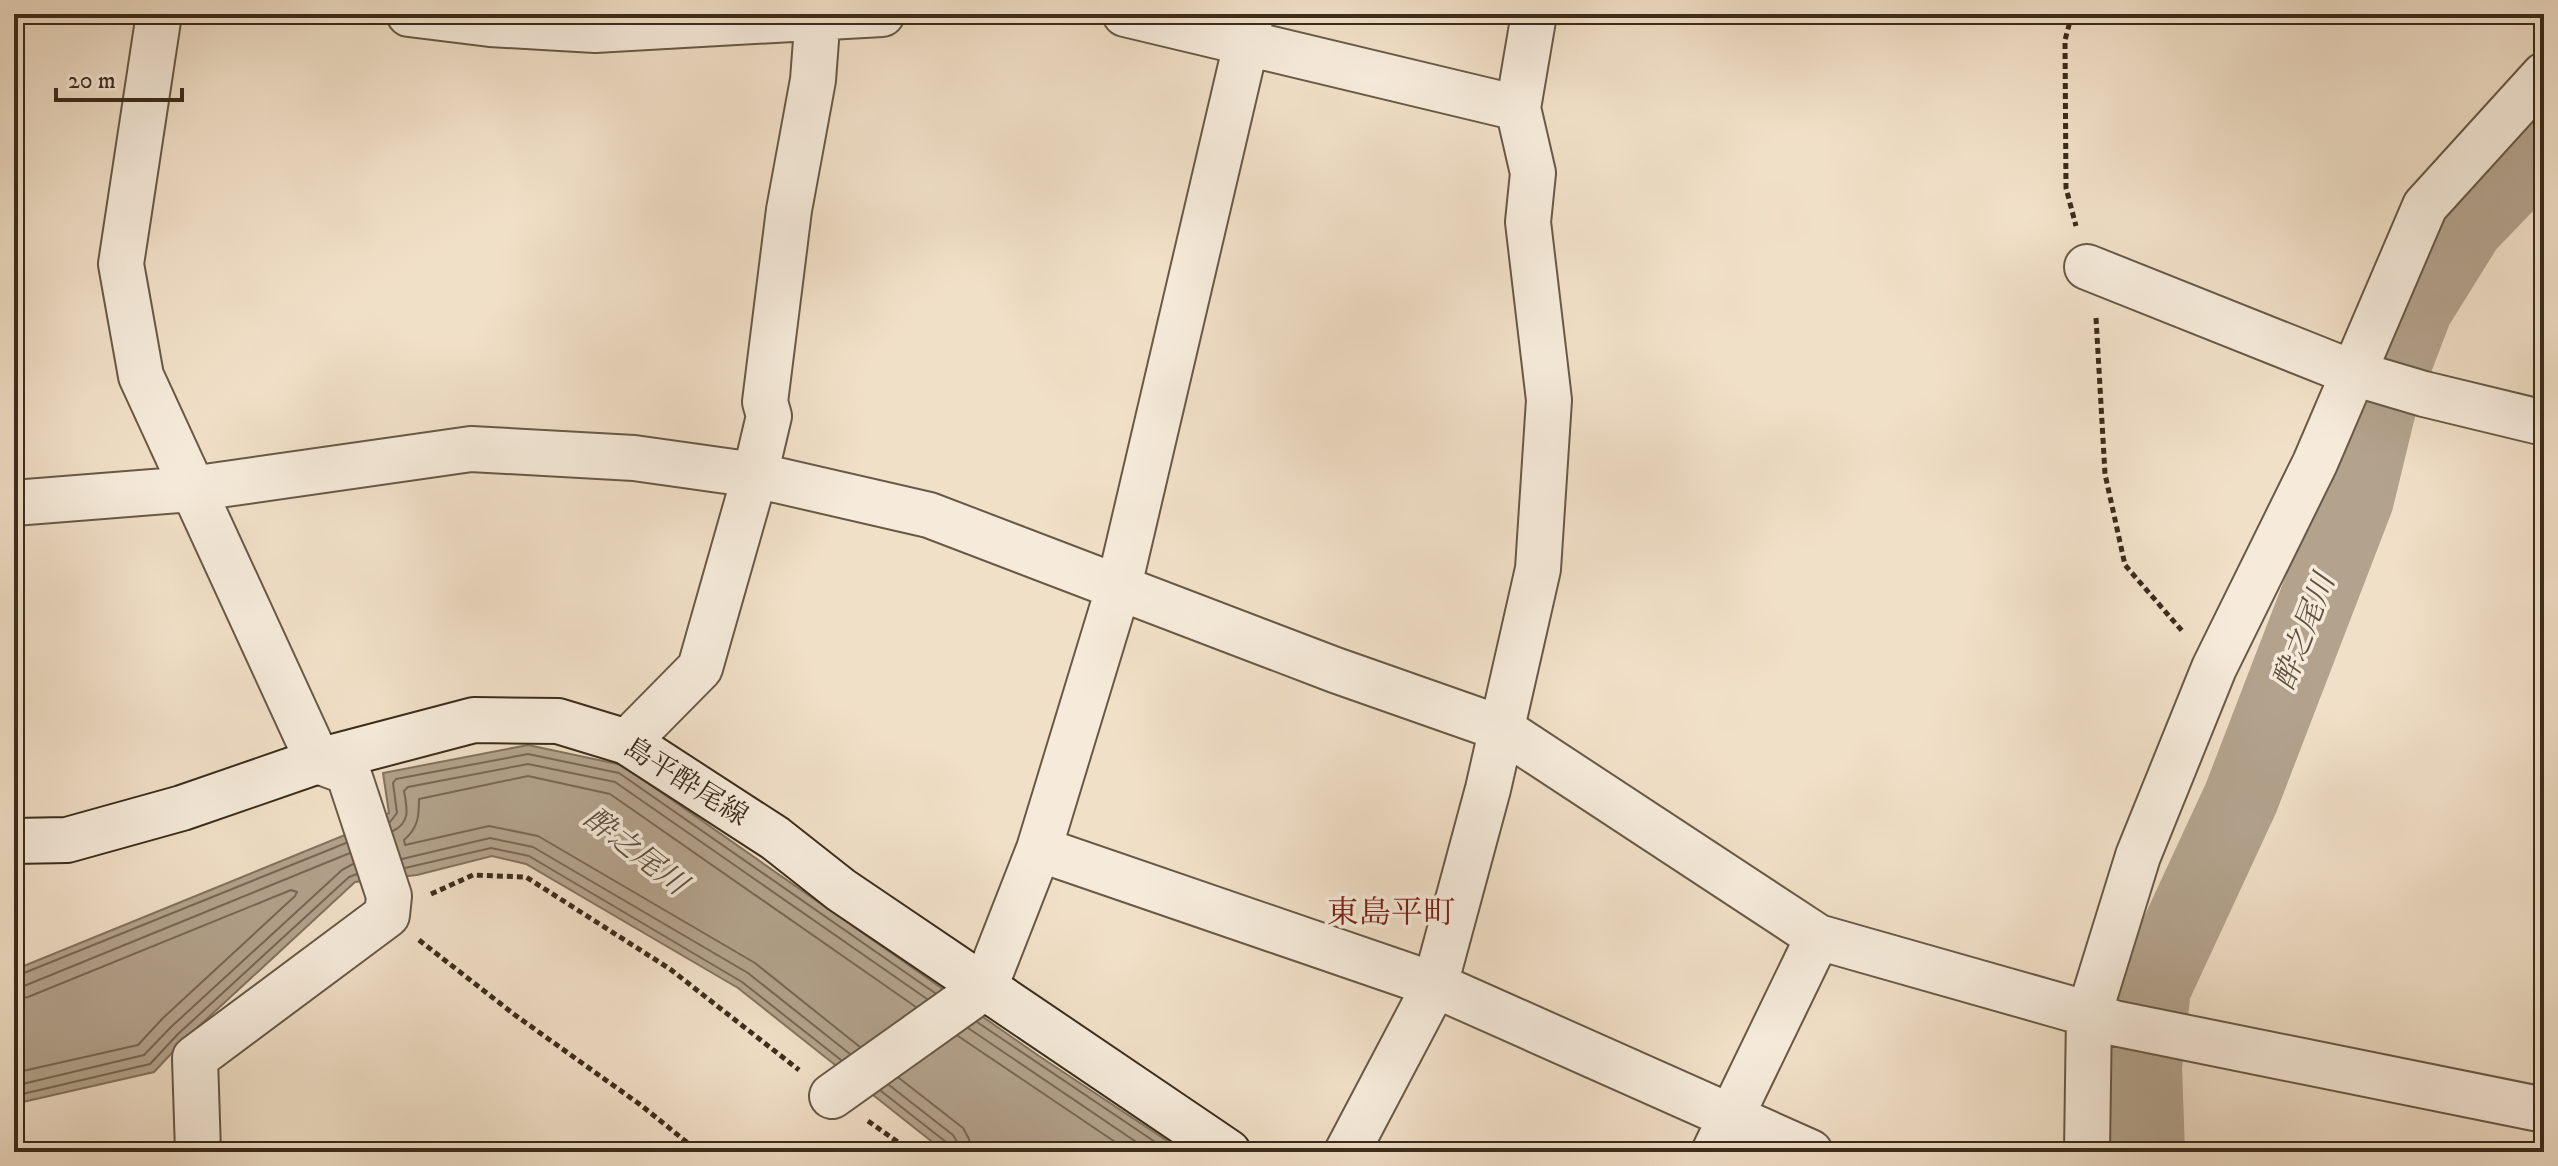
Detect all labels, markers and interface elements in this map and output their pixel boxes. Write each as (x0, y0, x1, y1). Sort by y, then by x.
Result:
scale bar (56, 52, 182, 102)
text: 20 m (68, 66, 116, 96)
water label: 酔之尾川 (2266, 567, 2345, 695)
street label: 島平酔尾線 (617, 730, 755, 834)
water label: 酔之尾川 (576, 800, 696, 905)
district label: 東島平町 (1327, 894, 1455, 934)

